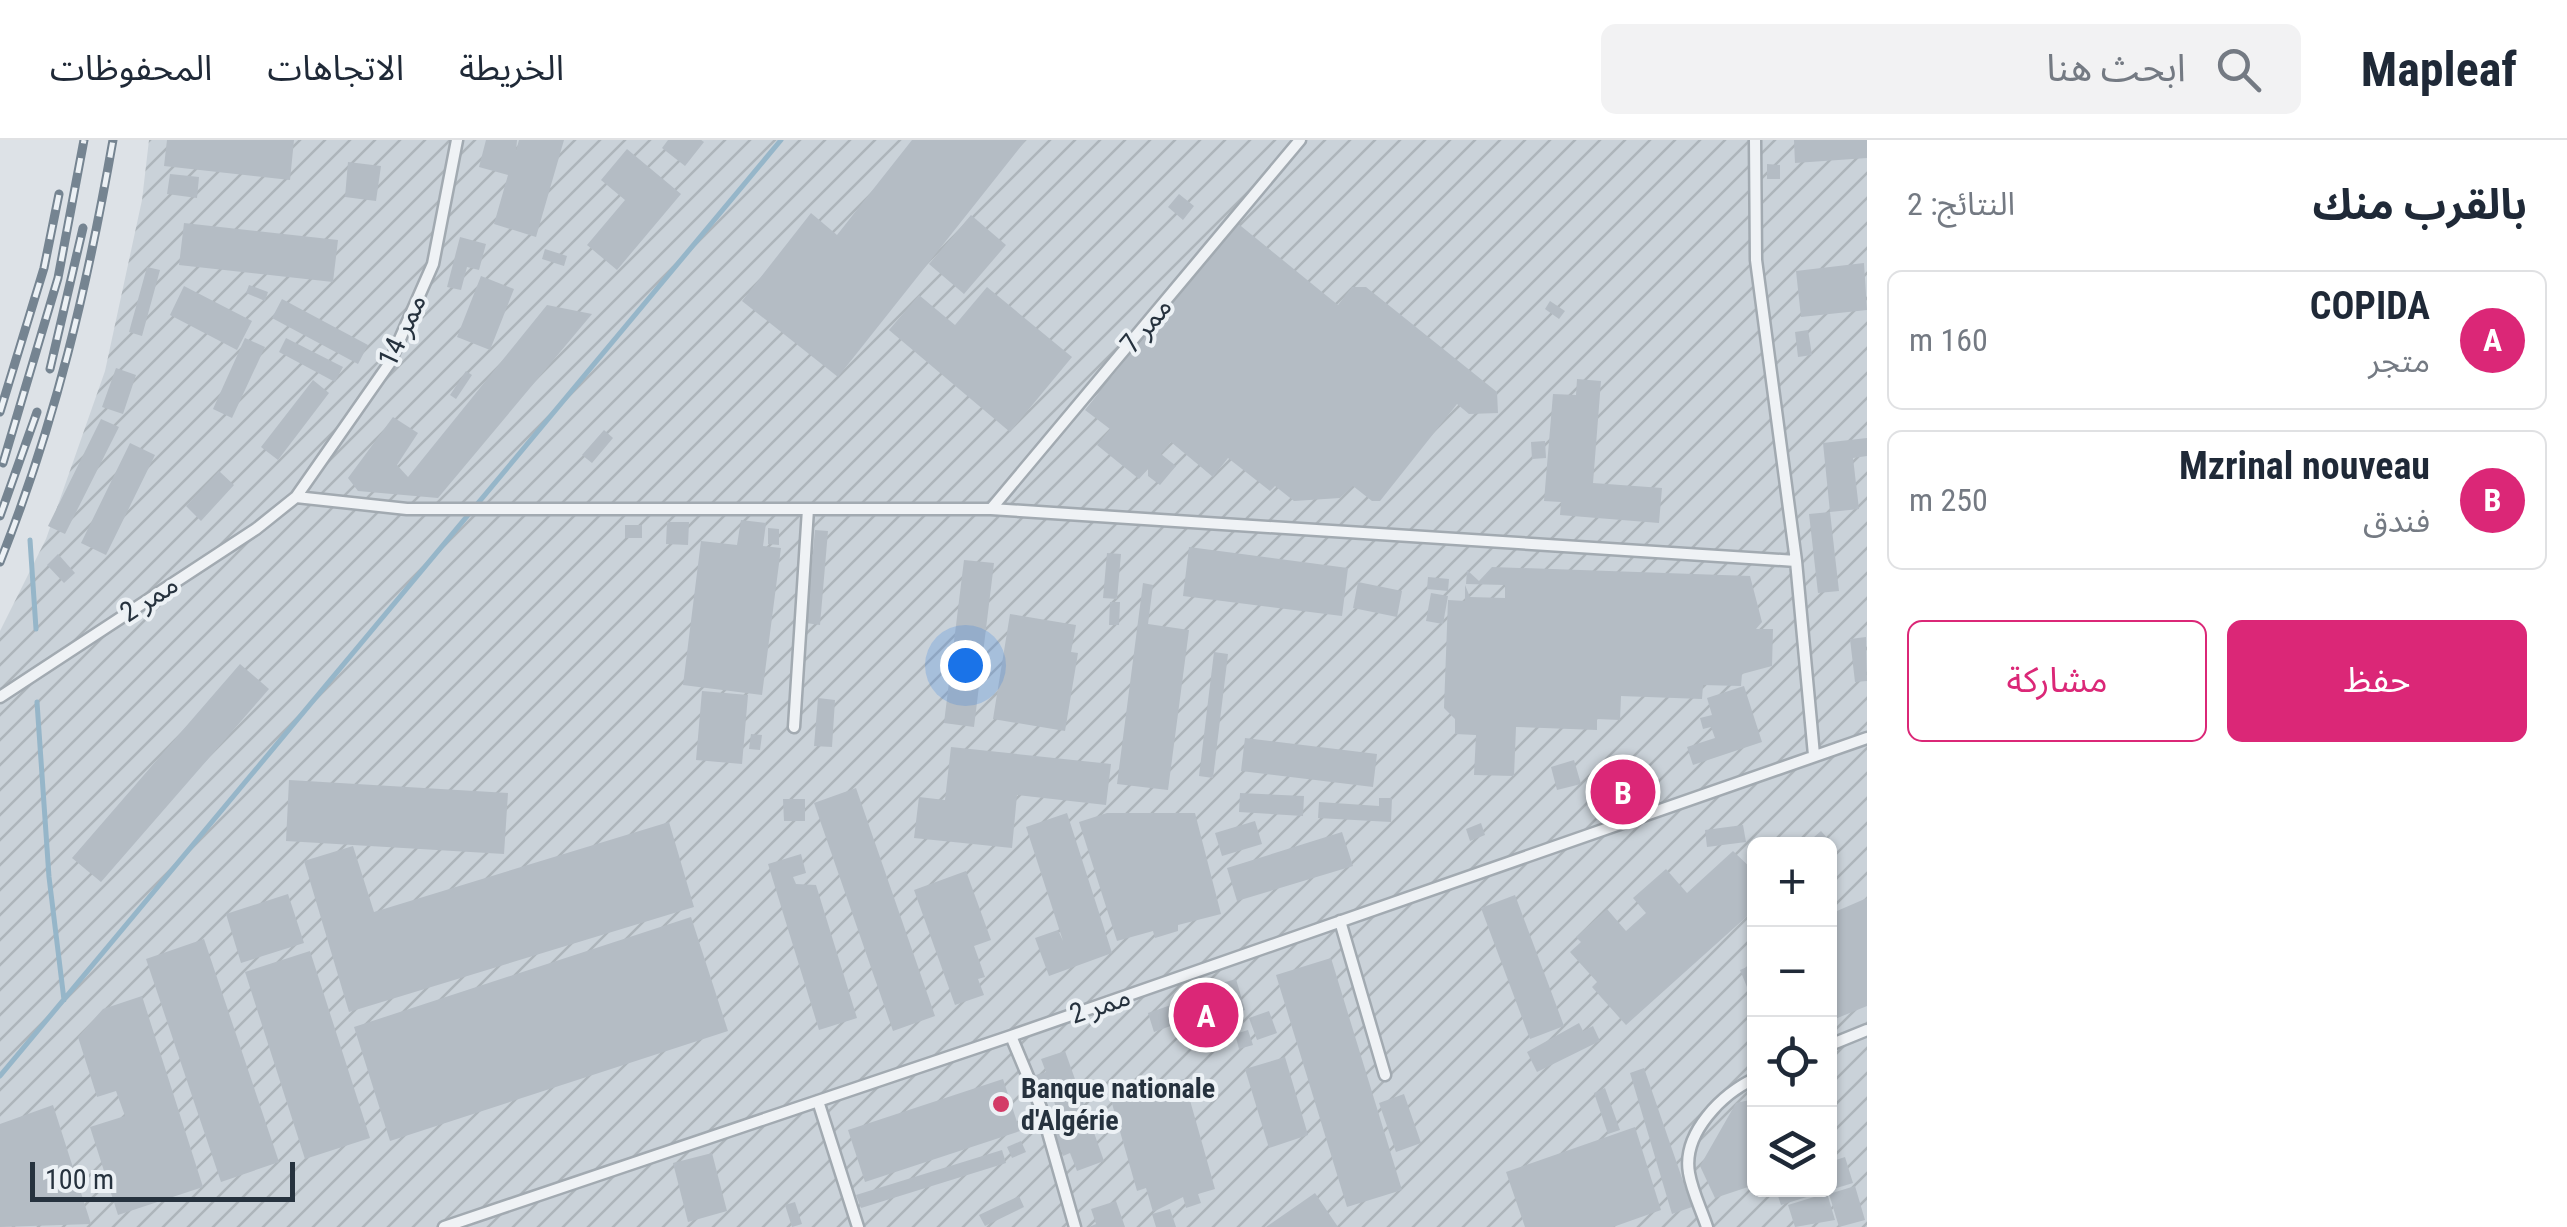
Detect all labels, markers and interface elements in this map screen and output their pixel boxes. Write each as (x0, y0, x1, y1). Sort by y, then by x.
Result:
search box (1601, 24, 2301, 114)
text: Mapleaf (2361, 41, 2517, 98)
icon: search (2211, 42, 2266, 97)
text: ابحث هنا (2046, 46, 2186, 90)
text: المحفوظات (50, 48, 212, 89)
text: الاتجاهات (267, 48, 404, 89)
text: الخريطة (459, 48, 564, 89)
text: بالقرب منك (2313, 180, 2527, 229)
text: النتائج: 2 (1907, 185, 2015, 223)
text: COPIDA (2310, 284, 2430, 328)
street label: ممر 14 (371, 289, 433, 371)
street label: ممر 7 (1113, 291, 1179, 359)
text: 160 m (1909, 321, 1988, 359)
text: A (2483, 321, 2502, 359)
text: متجر (2368, 342, 2430, 380)
text: Mzrinal nouveau (2179, 444, 2430, 488)
text: 250 m (1909, 481, 1988, 519)
text: B (2484, 481, 2501, 519)
text: فندق (2363, 502, 2430, 540)
street label: ممر 2 (114, 567, 184, 629)
button: مشاركة (1907, 620, 2207, 742)
button: حفظ (2227, 620, 2527, 742)
your location (940, 640, 991, 691)
pin: B (1590, 754, 1656, 830)
map controls (1747, 837, 1837, 1197)
button: + (1747, 837, 1837, 927)
button: − (1747, 927, 1837, 1017)
pin: A (1174, 978, 1238, 1052)
street label: ممر 2 (1065, 979, 1135, 1031)
button: locate (1747, 1017, 1837, 1107)
place label: Banque nationale d'Algérie (1021, 1072, 1215, 1137)
marker: Banque nationale d'Algérie (990, 1093, 1012, 1115)
button: layers (1747, 1107, 1837, 1197)
scale bar (30, 1157, 295, 1202)
text: 100 m (45, 1163, 114, 1196)

